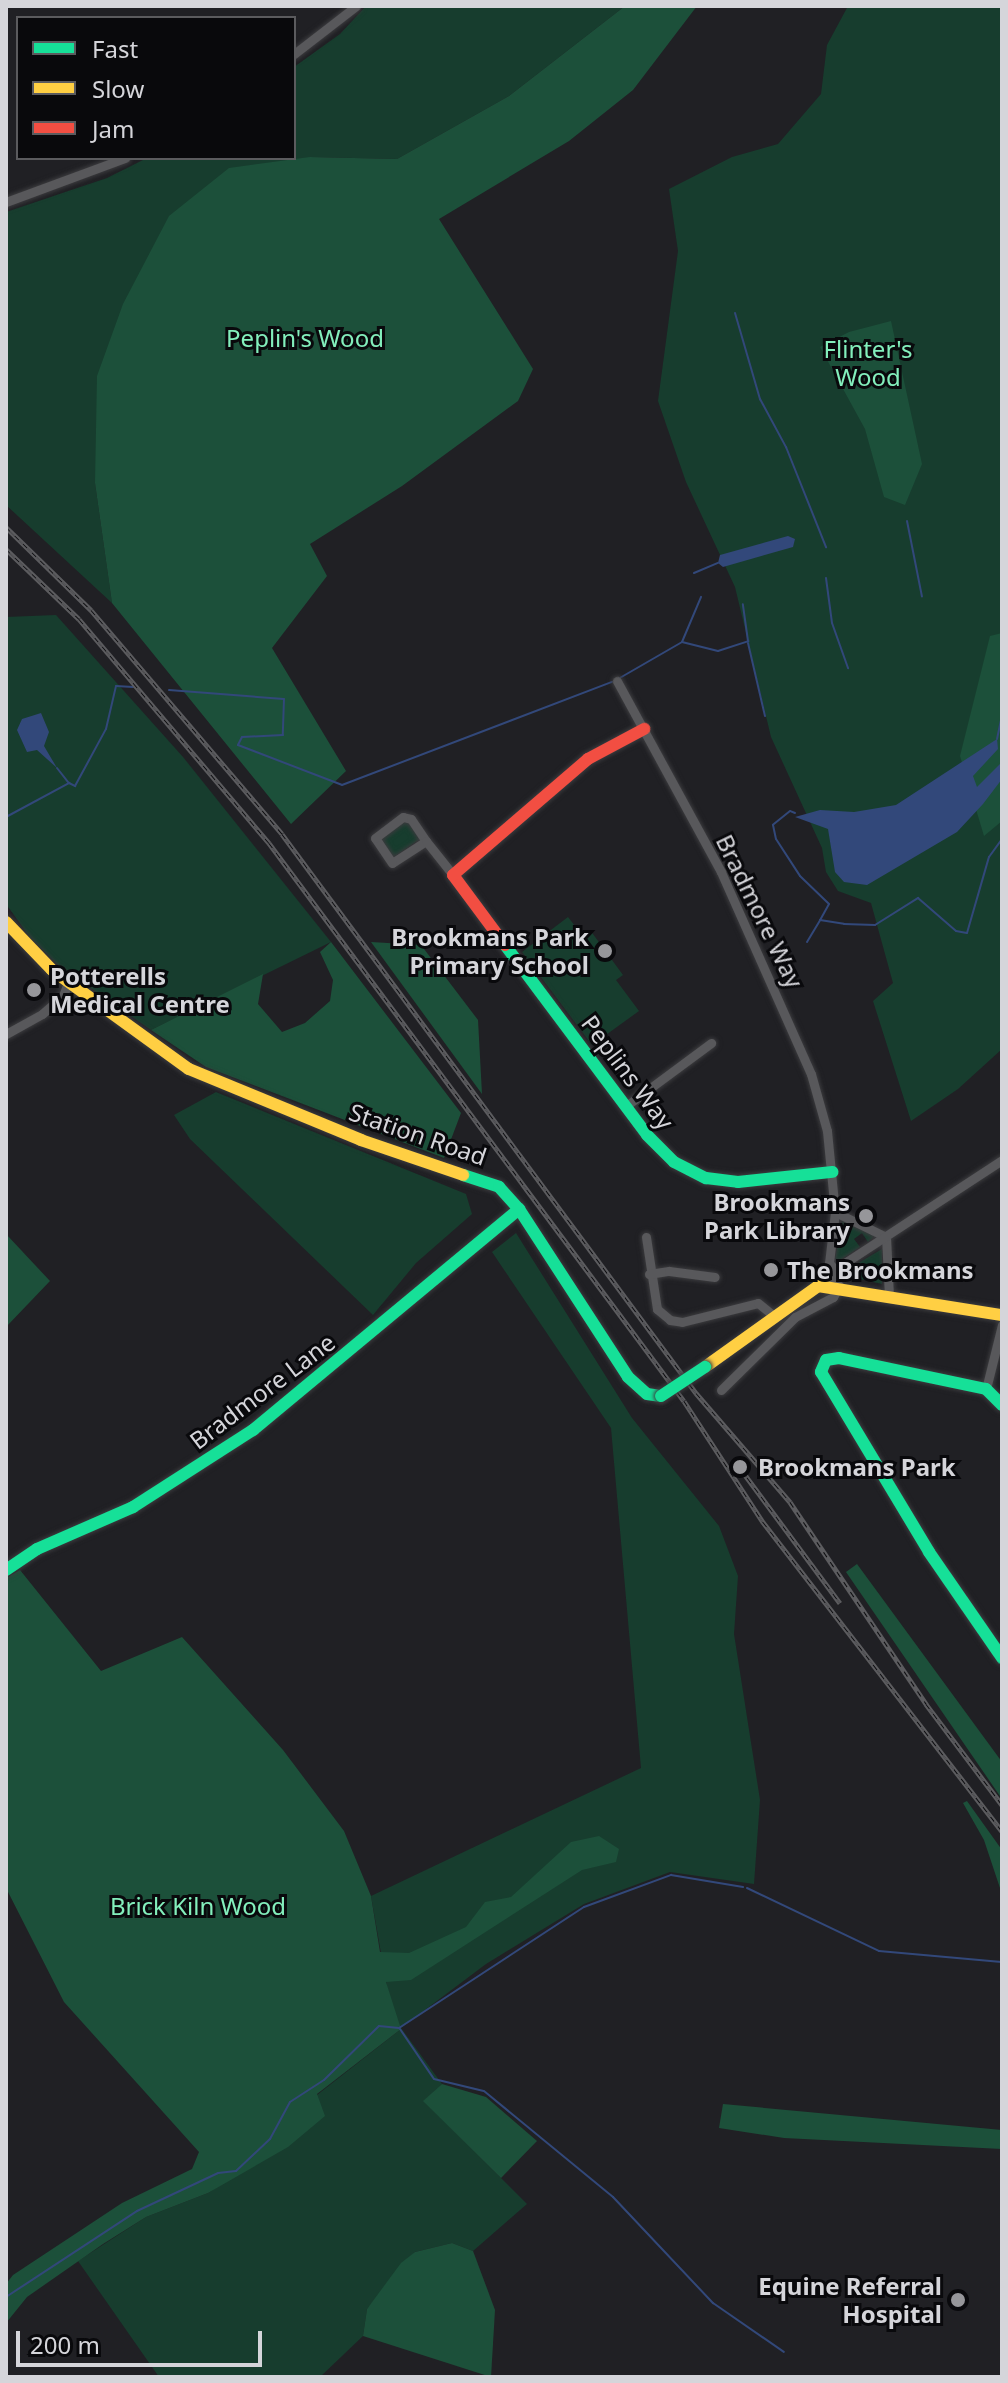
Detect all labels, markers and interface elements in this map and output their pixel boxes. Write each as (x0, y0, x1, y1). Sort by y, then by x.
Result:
legend (16, 16, 296, 160)
text: Fast (92, 32, 138, 65)
text: Slow (92, 72, 144, 105)
text: Jam (92, 112, 134, 145)
park label: Peplin's Wood (226, 324, 384, 352)
park label: Flinter's Wood (824, 335, 912, 391)
street label: Bradmore Way (710, 830, 810, 992)
place label: Brookmans Park Primary School (391, 923, 589, 979)
marker: Brookmans Park Primary School (596, 942, 614, 960)
place label: Potterells Medical Centre (50, 962, 230, 1018)
marker: Potterells Medical Centre (25, 981, 43, 999)
street label: Peplins Way (576, 1009, 680, 1135)
street label: Station Road (346, 1097, 490, 1171)
place label: Brookmans Park Library (704, 1188, 850, 1244)
marker: Brookmans Park Library (857, 1207, 875, 1225)
place label: The Brookmans (787, 1256, 974, 1284)
marker: The Brookmans (762, 1261, 780, 1279)
street label: Bradmore Lane (184, 1327, 340, 1455)
place label: Brookmans Park (758, 1453, 956, 1481)
marker: Brookmans Park (729, 1456, 751, 1478)
park label: Brick Kiln Wood (110, 1892, 286, 1920)
place label: Equine Referral Hospital (758, 2272, 942, 2328)
marker: Equine Referral Hospital (949, 2291, 967, 2309)
scale bar (20, 2315, 266, 2365)
text: 200 m (30, 2328, 100, 2361)

